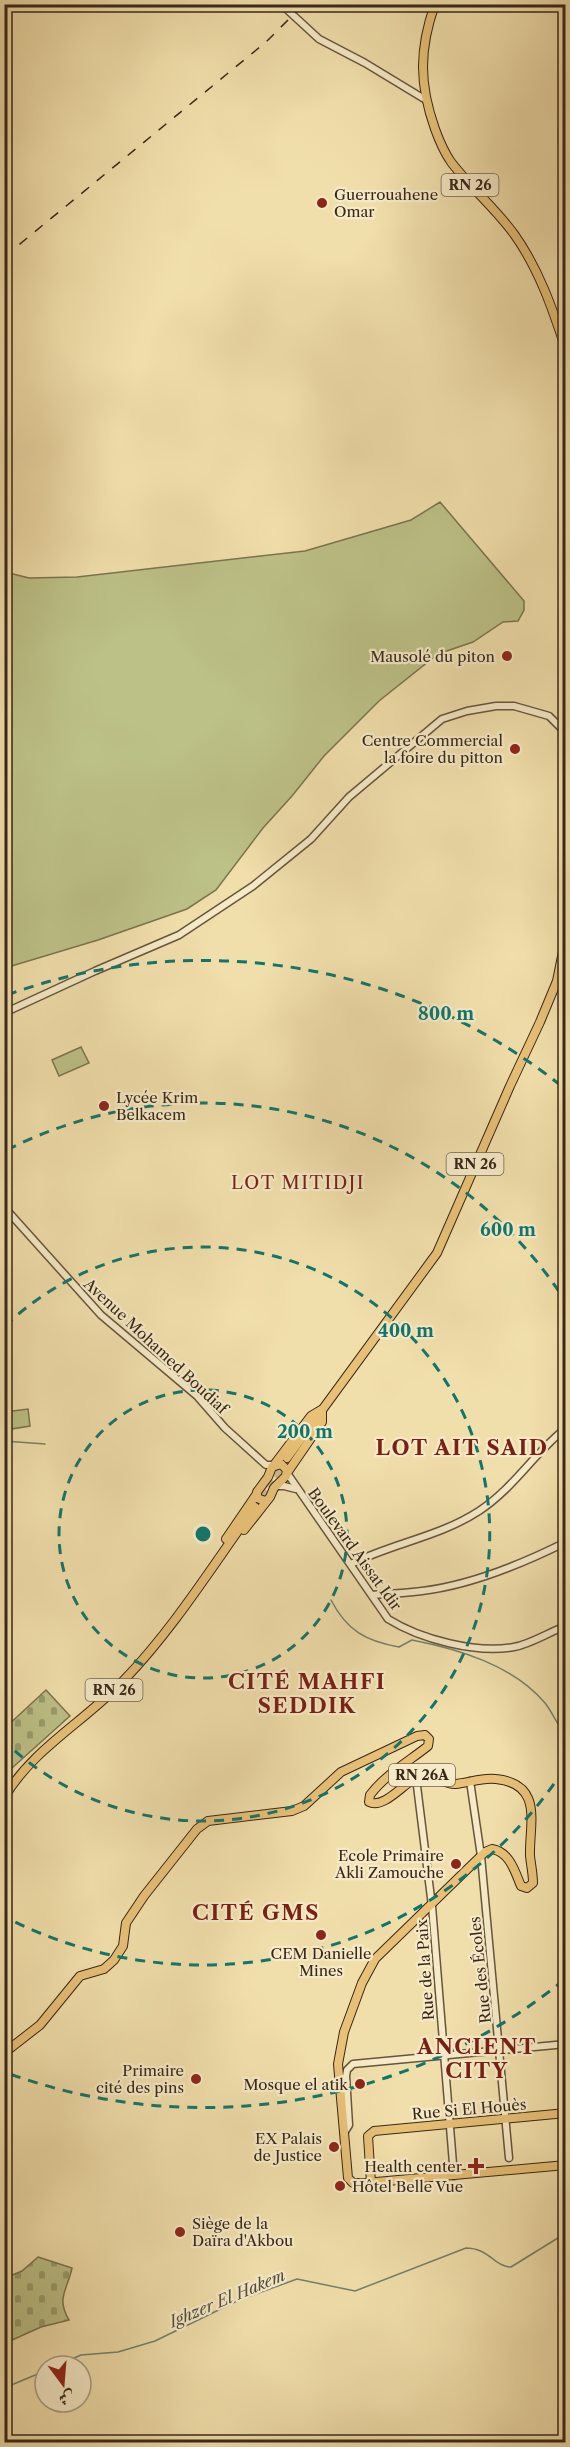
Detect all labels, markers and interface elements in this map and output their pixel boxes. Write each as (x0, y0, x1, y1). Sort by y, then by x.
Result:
road number: RN 26 (442, 174, 498, 196)
place label: Guerrouahene Omar (334, 185, 438, 221)
marker: Guerrouahene Omar (315, 196, 329, 210)
place label: Mausolé du piton (370, 647, 496, 666)
marker: Mausolé du piton (500, 649, 514, 663)
place label: Centre Commercial la foire du pitton (362, 731, 504, 767)
marker: Centre Commercial la foire du pitton (508, 742, 522, 756)
text: 800 m (418, 1003, 474, 1025)
place label: Lycée Krim Belkacem (116, 1088, 198, 1124)
marker: Lycée Krim Belkacem (97, 1099, 111, 1113)
road number: RN 26 (446, 1153, 504, 1175)
district label: LOT MITIDJI (231, 1172, 365, 1194)
text: 600 m (480, 1219, 536, 1241)
street label: Avenue Mohamed Boudiaf (79, 1274, 233, 1419)
text: 400 m (378, 1320, 434, 1342)
text: 200 m (277, 1421, 333, 1443)
district label: LOT AIT SAID (376, 1435, 548, 1460)
street label: Boulevard Aissat Idir (304, 1484, 406, 1615)
centre of rings (193, 1524, 213, 1544)
district label: CITÉ MAHFI SEDDIK (228, 1669, 386, 1718)
road number: RN 26 (86, 1679, 142, 1701)
road number: RN 26A (389, 1764, 455, 1786)
place label: Ecole Primaire Akli Zamouche (334, 1846, 444, 1882)
marker: Ecole Primaire Akli Zamouche (449, 1857, 463, 1871)
district label: CITÉ GMS (192, 1900, 320, 1925)
street label: Rue des Écoles (465, 1916, 495, 2024)
street label: Rue de la Paix (412, 1919, 438, 2021)
marker: CEM Danielle Mines (314, 1928, 328, 1942)
place label: CEM Danielle Mines (271, 1944, 371, 1980)
district label: ANCIENT CITY (416, 2034, 537, 2083)
place label: Primaire cité des pins (96, 2061, 184, 2097)
marker: Primaire cité des pins (189, 2072, 203, 2086)
place label: Mosque el atik (243, 2075, 349, 2094)
marker: Mosque el atik (353, 2077, 367, 2091)
street label: Rue Si El Houès (411, 2095, 527, 2123)
place label: EX Palais de Justice (253, 2129, 322, 2165)
marker: EX Palais de Justice (327, 2140, 341, 2154)
place label: Health center (364, 2157, 463, 2176)
marker: Health center (467, 2157, 485, 2175)
place label: Hôtel Belle Vue (352, 2177, 463, 2196)
marker: Hôtel Belle Vue (333, 2179, 347, 2193)
place label: Siège de la Daïra d'Akbou (192, 2214, 293, 2250)
marker: Siège de la Daïra d'Akbou (173, 2225, 187, 2239)
water label: Ighzer El Hakem (164, 2265, 288, 2332)
north arrow (33, 2354, 93, 2414)
text: ش (57, 2387, 78, 2410)

